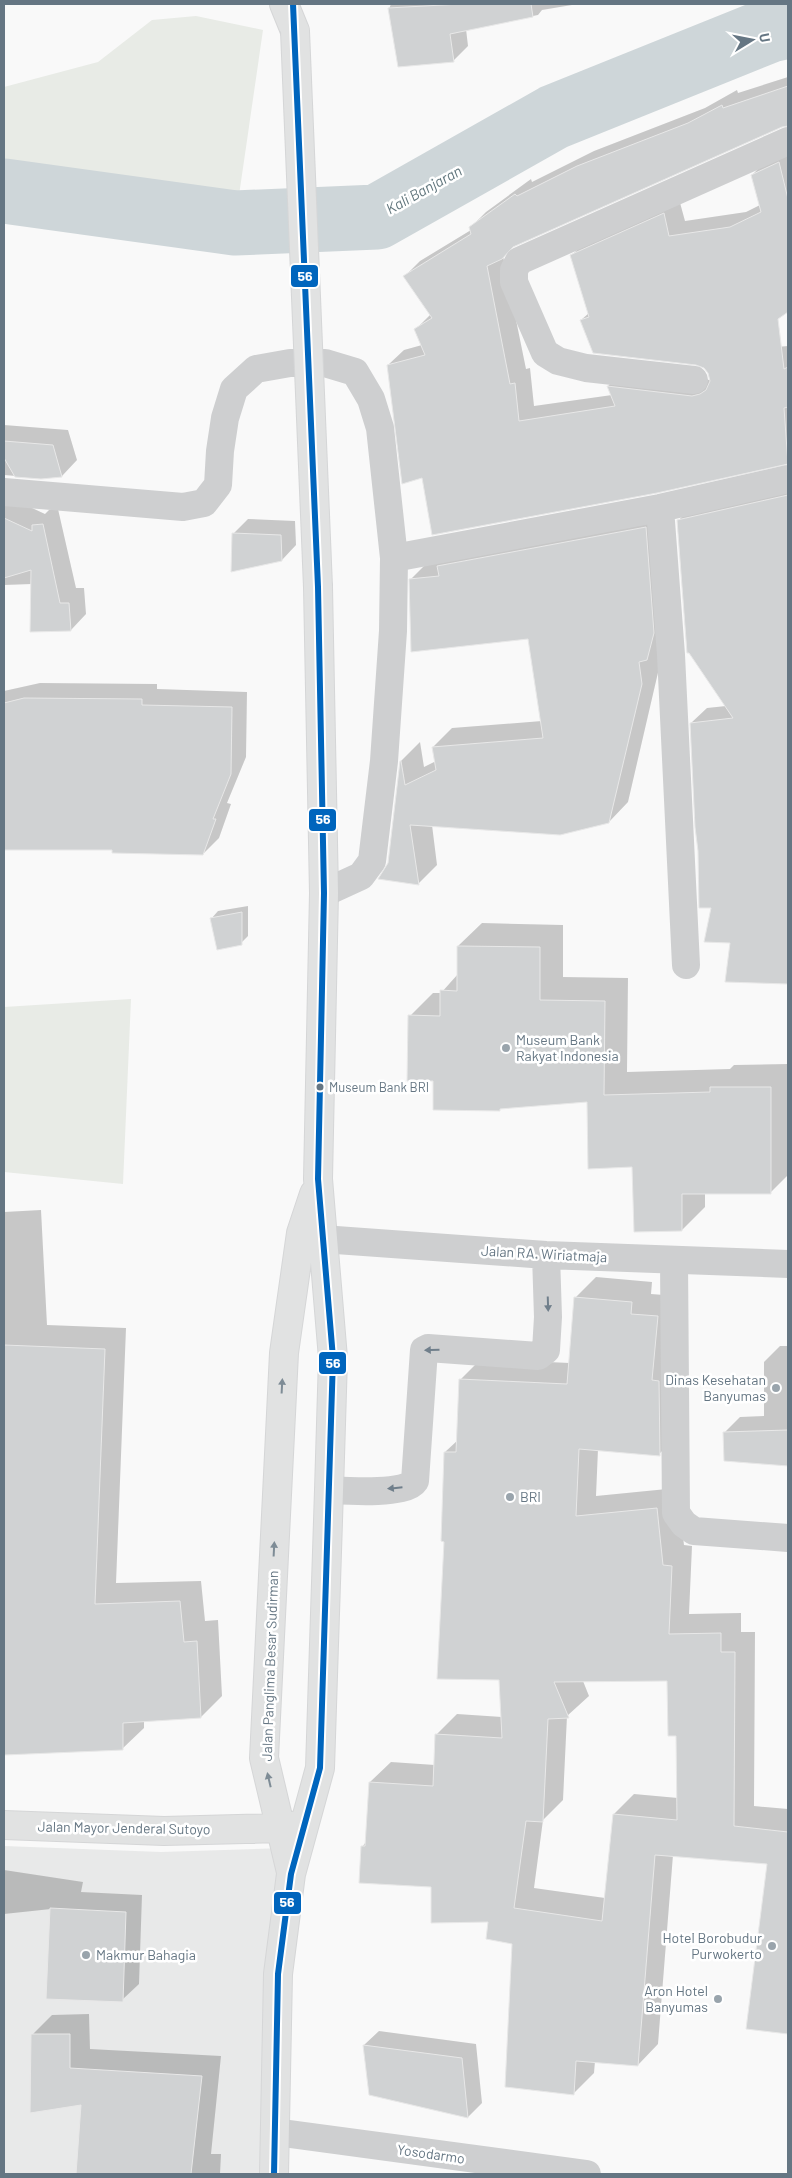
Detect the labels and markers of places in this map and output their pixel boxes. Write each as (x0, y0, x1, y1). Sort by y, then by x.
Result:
place label: Museum Bank Rakyat Indonesia (516, 1031, 619, 1064)
marker: Museum Bank Rakyat Indonesia (500, 1042, 512, 1054)
place label: Museum Bank BRI (329, 1079, 429, 1095)
marker: Museum Bank BRI (315, 1082, 325, 1092)
place label: Dinas Kesehatan Banyumas (665, 1371, 766, 1404)
marker: Dinas Kesehatan Banyumas (770, 1382, 782, 1394)
place label: BRI (520, 1488, 541, 1505)
marker: BRI (504, 1491, 516, 1503)
place label: Hotel Borobudur Purwokerto (662, 1929, 762, 1962)
marker: Hotel Borobudur Purwokerto (766, 1940, 778, 1952)
place label: Makmur Bahagia (96, 1946, 196, 1963)
marker: Makmur Bahagia (80, 1949, 92, 1961)
place label: Aron Hotel Banyumas (644, 1982, 708, 2015)
marker: Aron Hotel Banyumas (712, 1993, 724, 2005)

